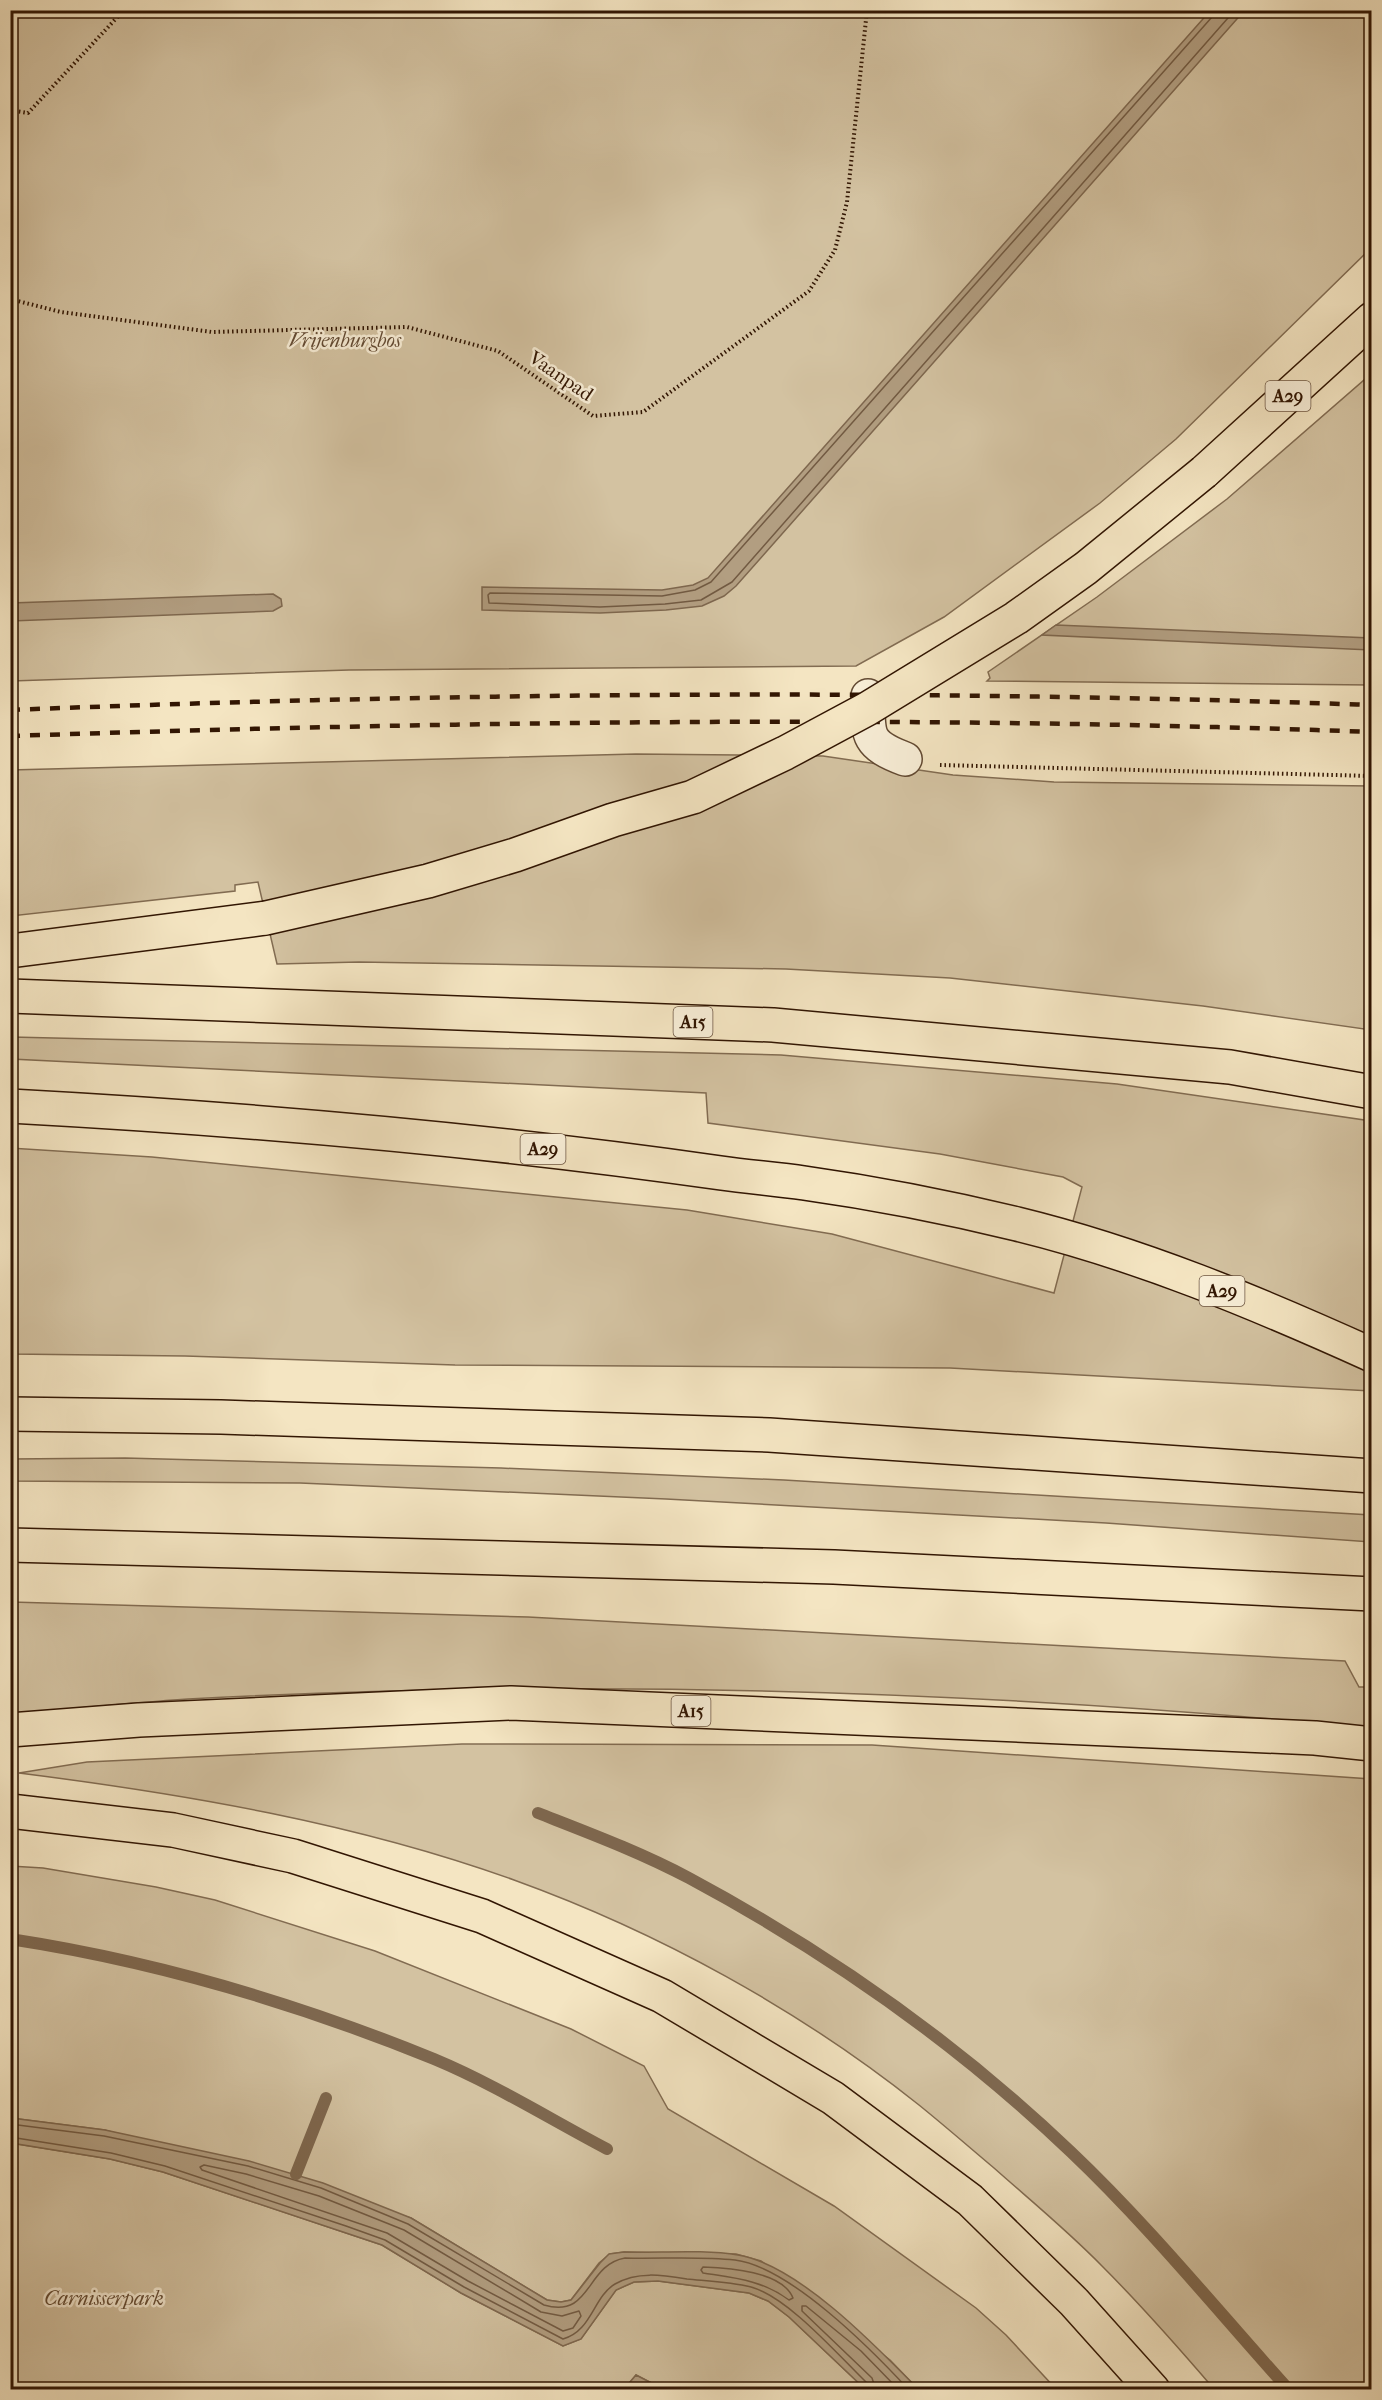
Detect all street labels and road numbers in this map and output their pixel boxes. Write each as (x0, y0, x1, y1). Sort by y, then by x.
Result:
street label: Vaanpad (524, 346, 599, 407)
road number: A29 (1266, 381, 1310, 411)
road number: A15 (674, 1007, 712, 1037)
road number: A29 (520, 1134, 566, 1164)
road number: A29 (1200, 1276, 1244, 1306)
road number: A15 (672, 1696, 710, 1726)

